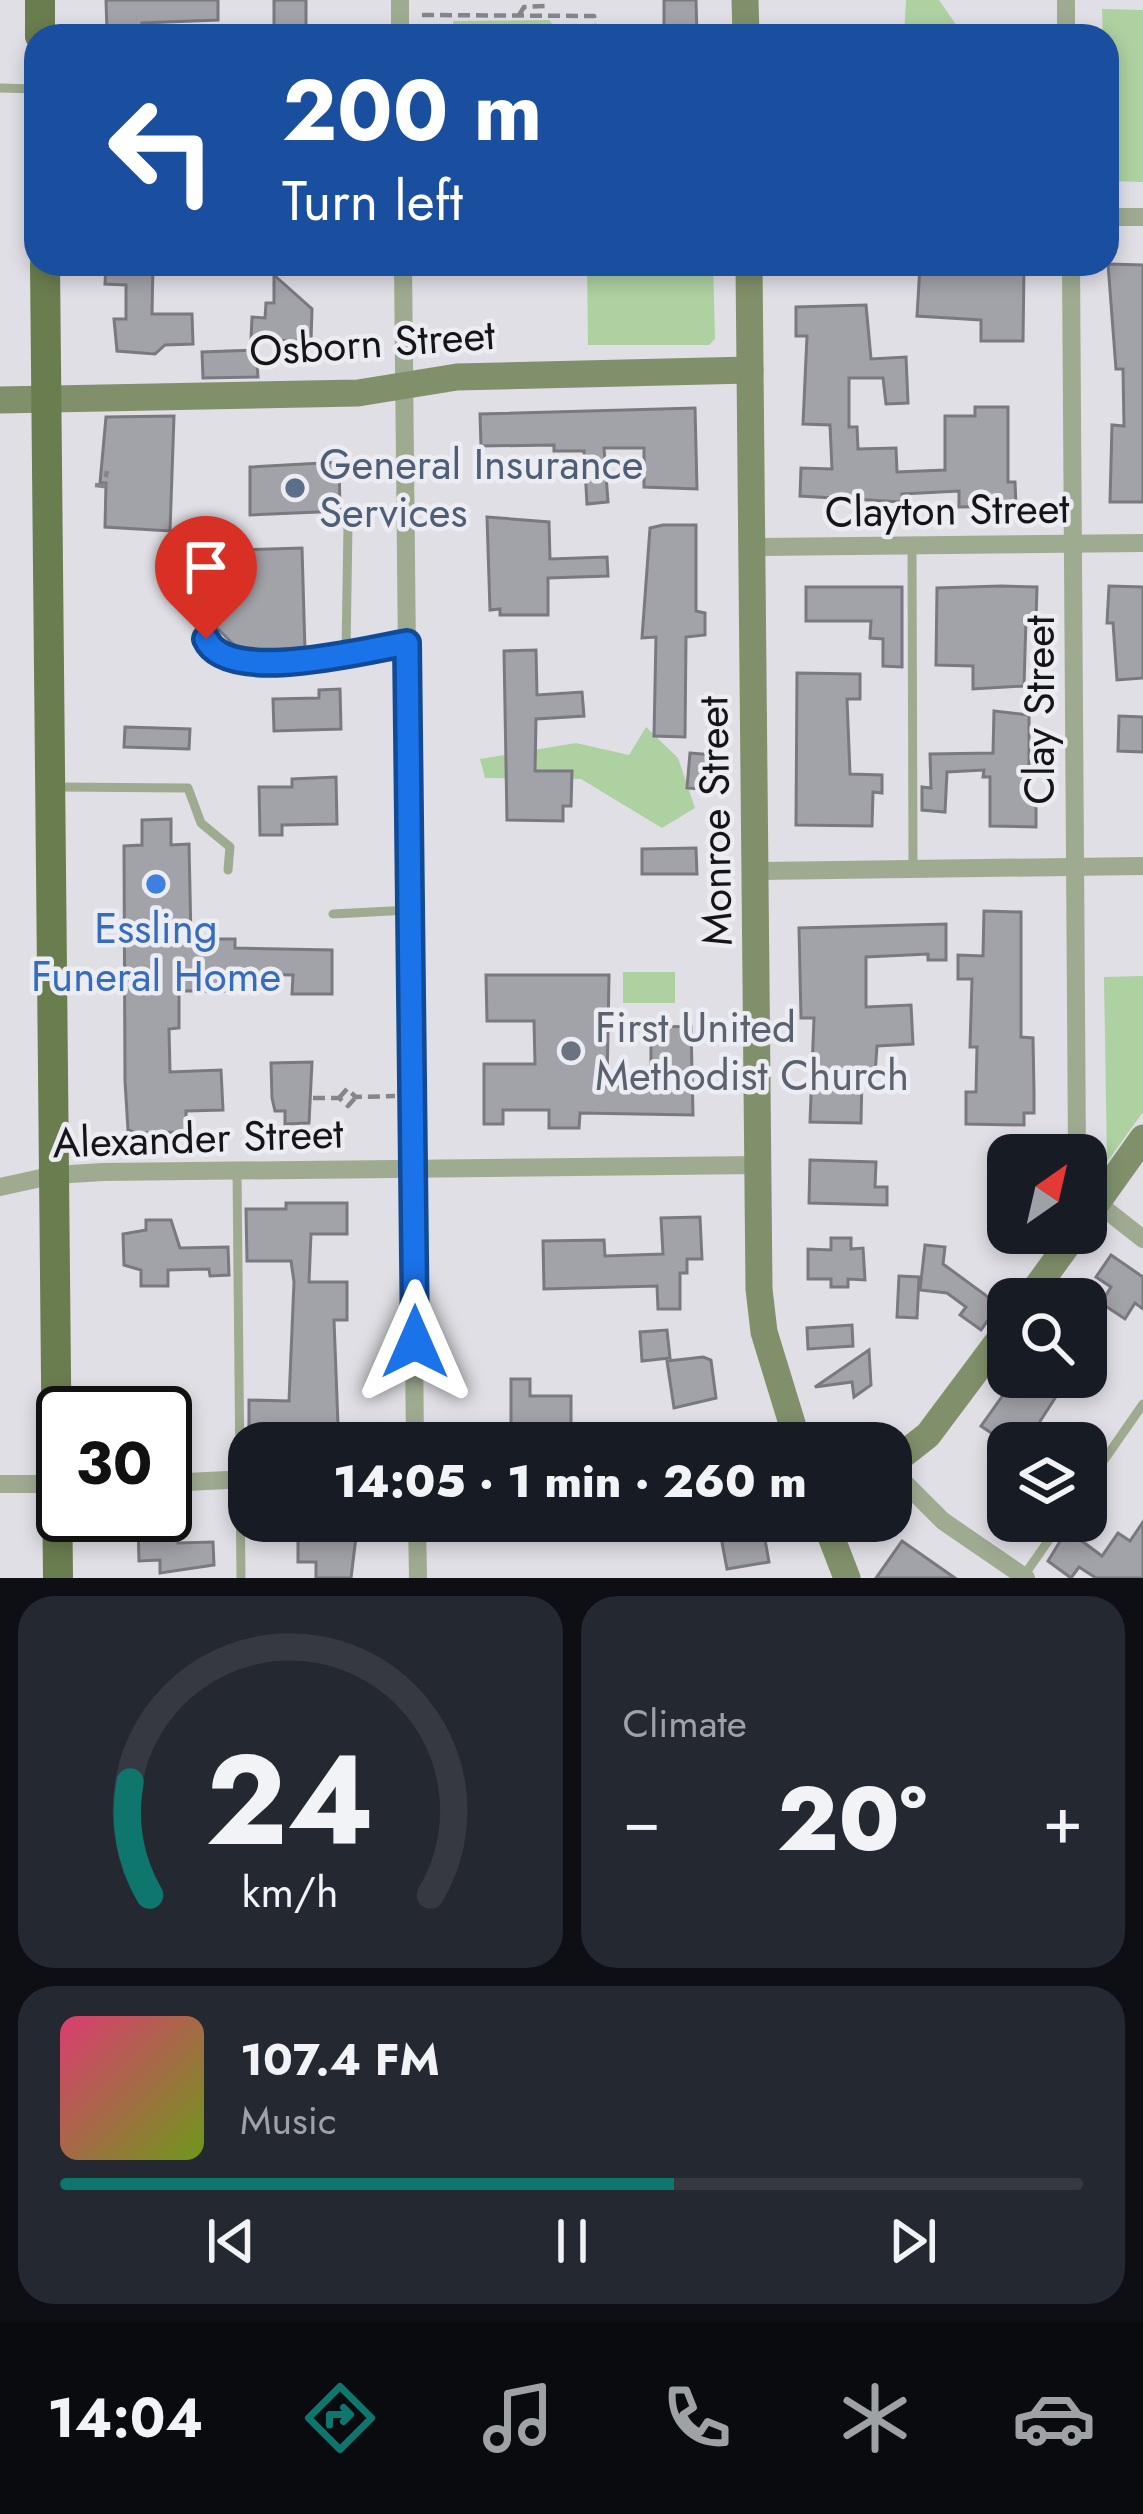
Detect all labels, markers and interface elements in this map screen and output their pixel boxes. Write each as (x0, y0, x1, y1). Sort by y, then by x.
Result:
text: 200 m (282, 50, 542, 172)
icon: left (84, 72, 240, 228)
text: Turn left (282, 162, 463, 240)
street label: Osborn Street (247, 304, 497, 382)
place label: General Insurance Services (319, 434, 643, 543)
marker: General Insurance Services (282, 475, 308, 501)
street label: Clayton Street (824, 477, 1070, 543)
pin (155, 516, 257, 639)
icon: arrive (173, 534, 239, 600)
street label: Clay Street (1009, 615, 1070, 805)
street label: Monroe Street (682, 695, 748, 947)
marker: Essling Funeral Home (143, 871, 169, 897)
place label: Essling Funeral Home (31, 898, 281, 1007)
place label: First United Methodist Church (595, 997, 909, 1106)
marker: First United Methodist Church (558, 1038, 584, 1064)
street label: Alexander Street (51, 1102, 345, 1174)
north arrow (987, 1134, 1107, 1254)
map controls (987, 1134, 1107, 1542)
button: search (987, 1278, 1107, 1398)
position arrow (352, 1279, 478, 1405)
speed limit sign: 30 (36, 1386, 192, 1542)
button: layers (987, 1422, 1107, 1542)
text: 14:05 · 1 min · 260 m (333, 1449, 807, 1514)
text: Climate (623, 1695, 747, 1752)
text: 24 (206, 1710, 375, 1891)
text: 20° (777, 1754, 927, 1884)
text: − (623, 1772, 661, 1868)
text: + (1042, 1772, 1083, 1868)
text: km/h (242, 1861, 339, 1923)
text: 107.4 FM (240, 2027, 440, 2092)
text: Music (240, 2092, 337, 2149)
icon: previous (198, 2208, 264, 2274)
icon: pause (539, 2208, 605, 2274)
icon: next (880, 2208, 946, 2274)
icon: directions (298, 2376, 382, 2460)
icon: music (476, 2376, 560, 2460)
icon: phone (655, 2376, 739, 2460)
icon: climate (833, 2376, 917, 2460)
icon: car (1012, 2376, 1096, 2460)
text: 14:04 (47, 2379, 203, 2457)

